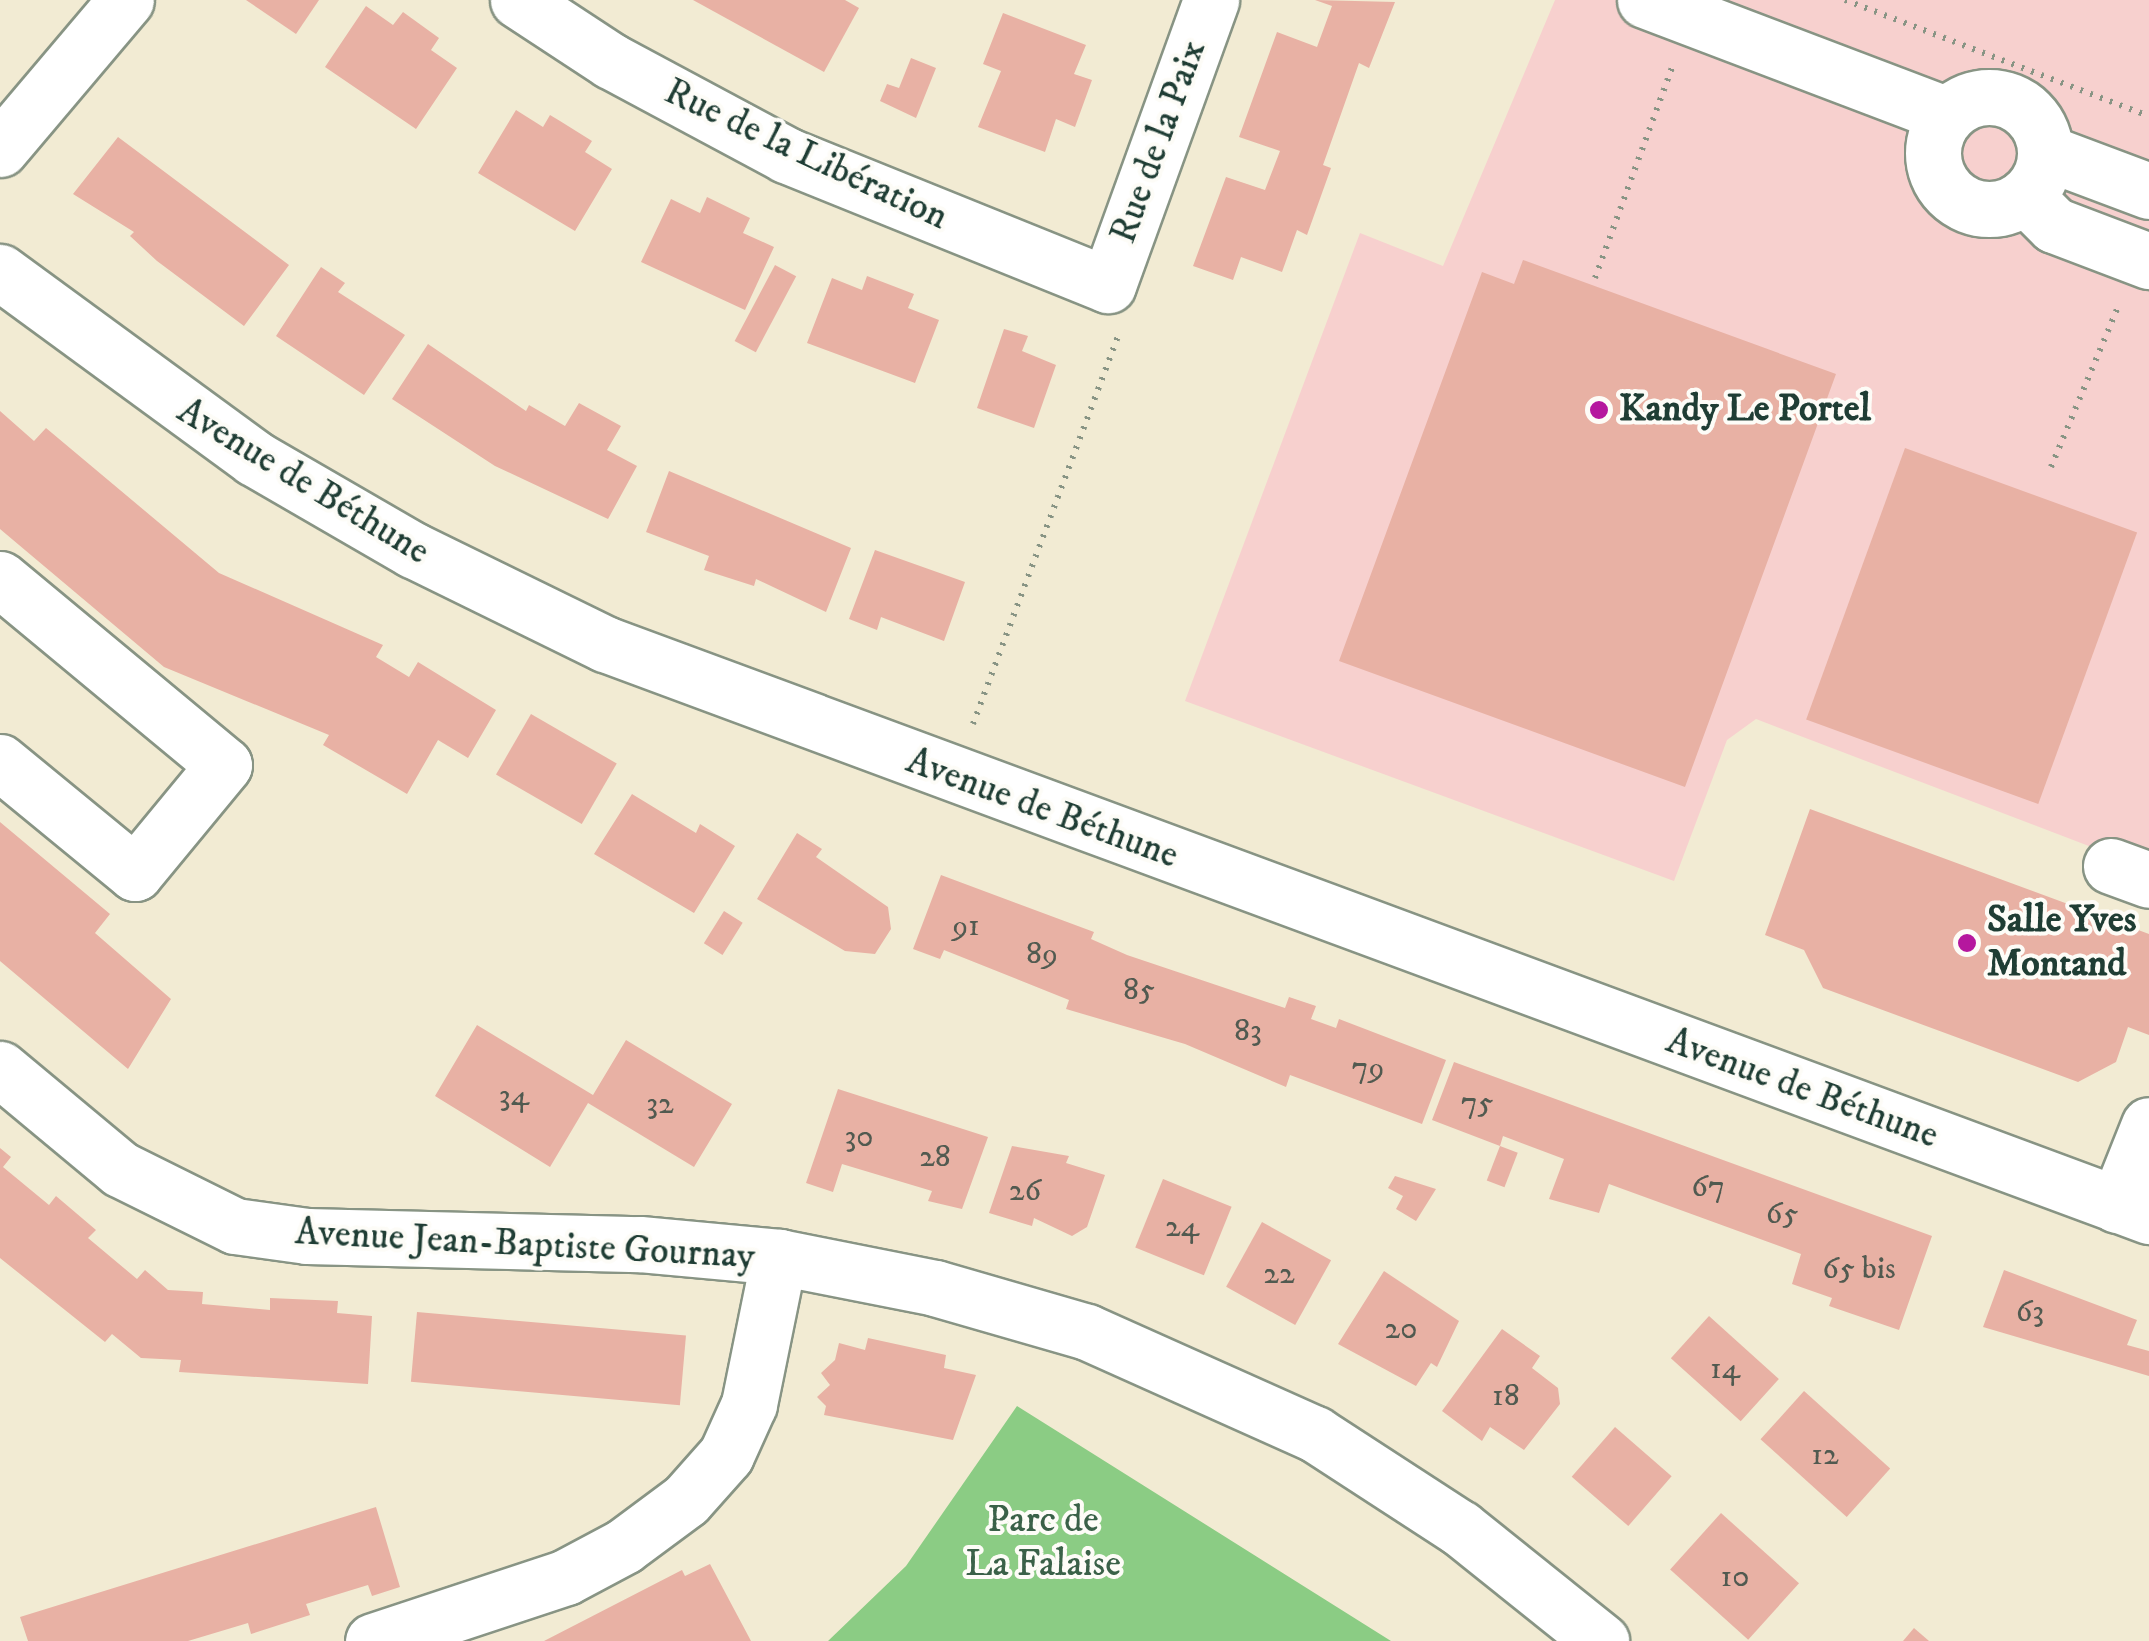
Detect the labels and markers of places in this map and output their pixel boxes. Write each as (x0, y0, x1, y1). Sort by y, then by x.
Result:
place label: Kandy Le Portel (1619, 387, 1871, 433)
marker: Kandy Le Portel (1588, 399, 1610, 421)
place label: Salle Yves Montand (1987, 898, 2136, 988)
marker: Salle Yves Montand (1956, 932, 1978, 954)

